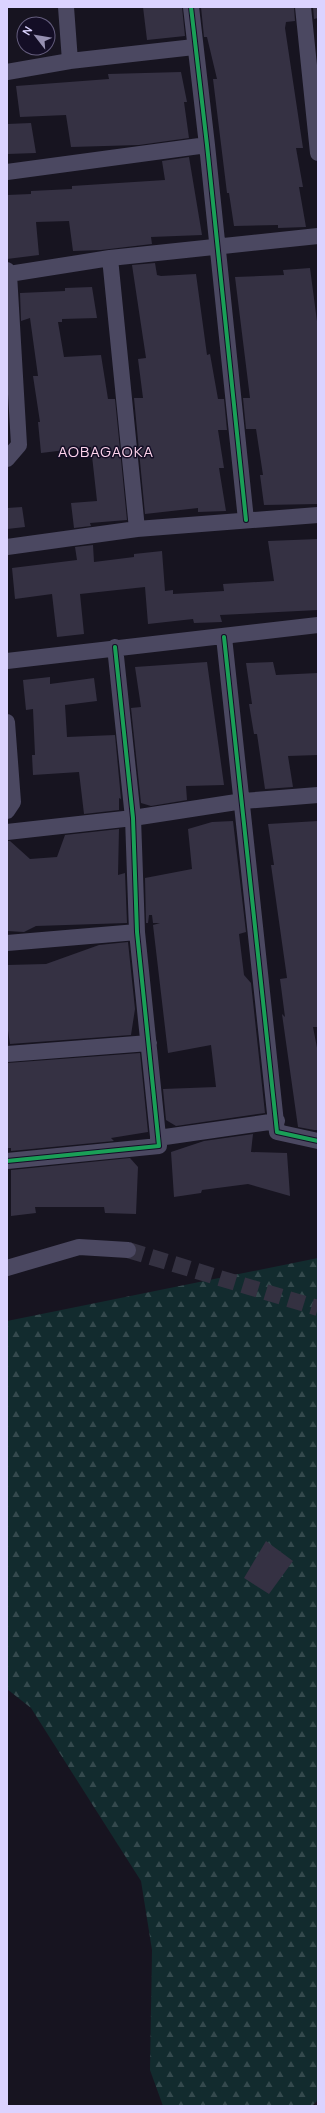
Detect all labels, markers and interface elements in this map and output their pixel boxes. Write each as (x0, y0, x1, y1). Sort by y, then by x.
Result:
north arrow (16, 16, 56, 56)
text: N (19, 23, 36, 38)
district label: AOBAGAOKA (58, 441, 154, 462)

